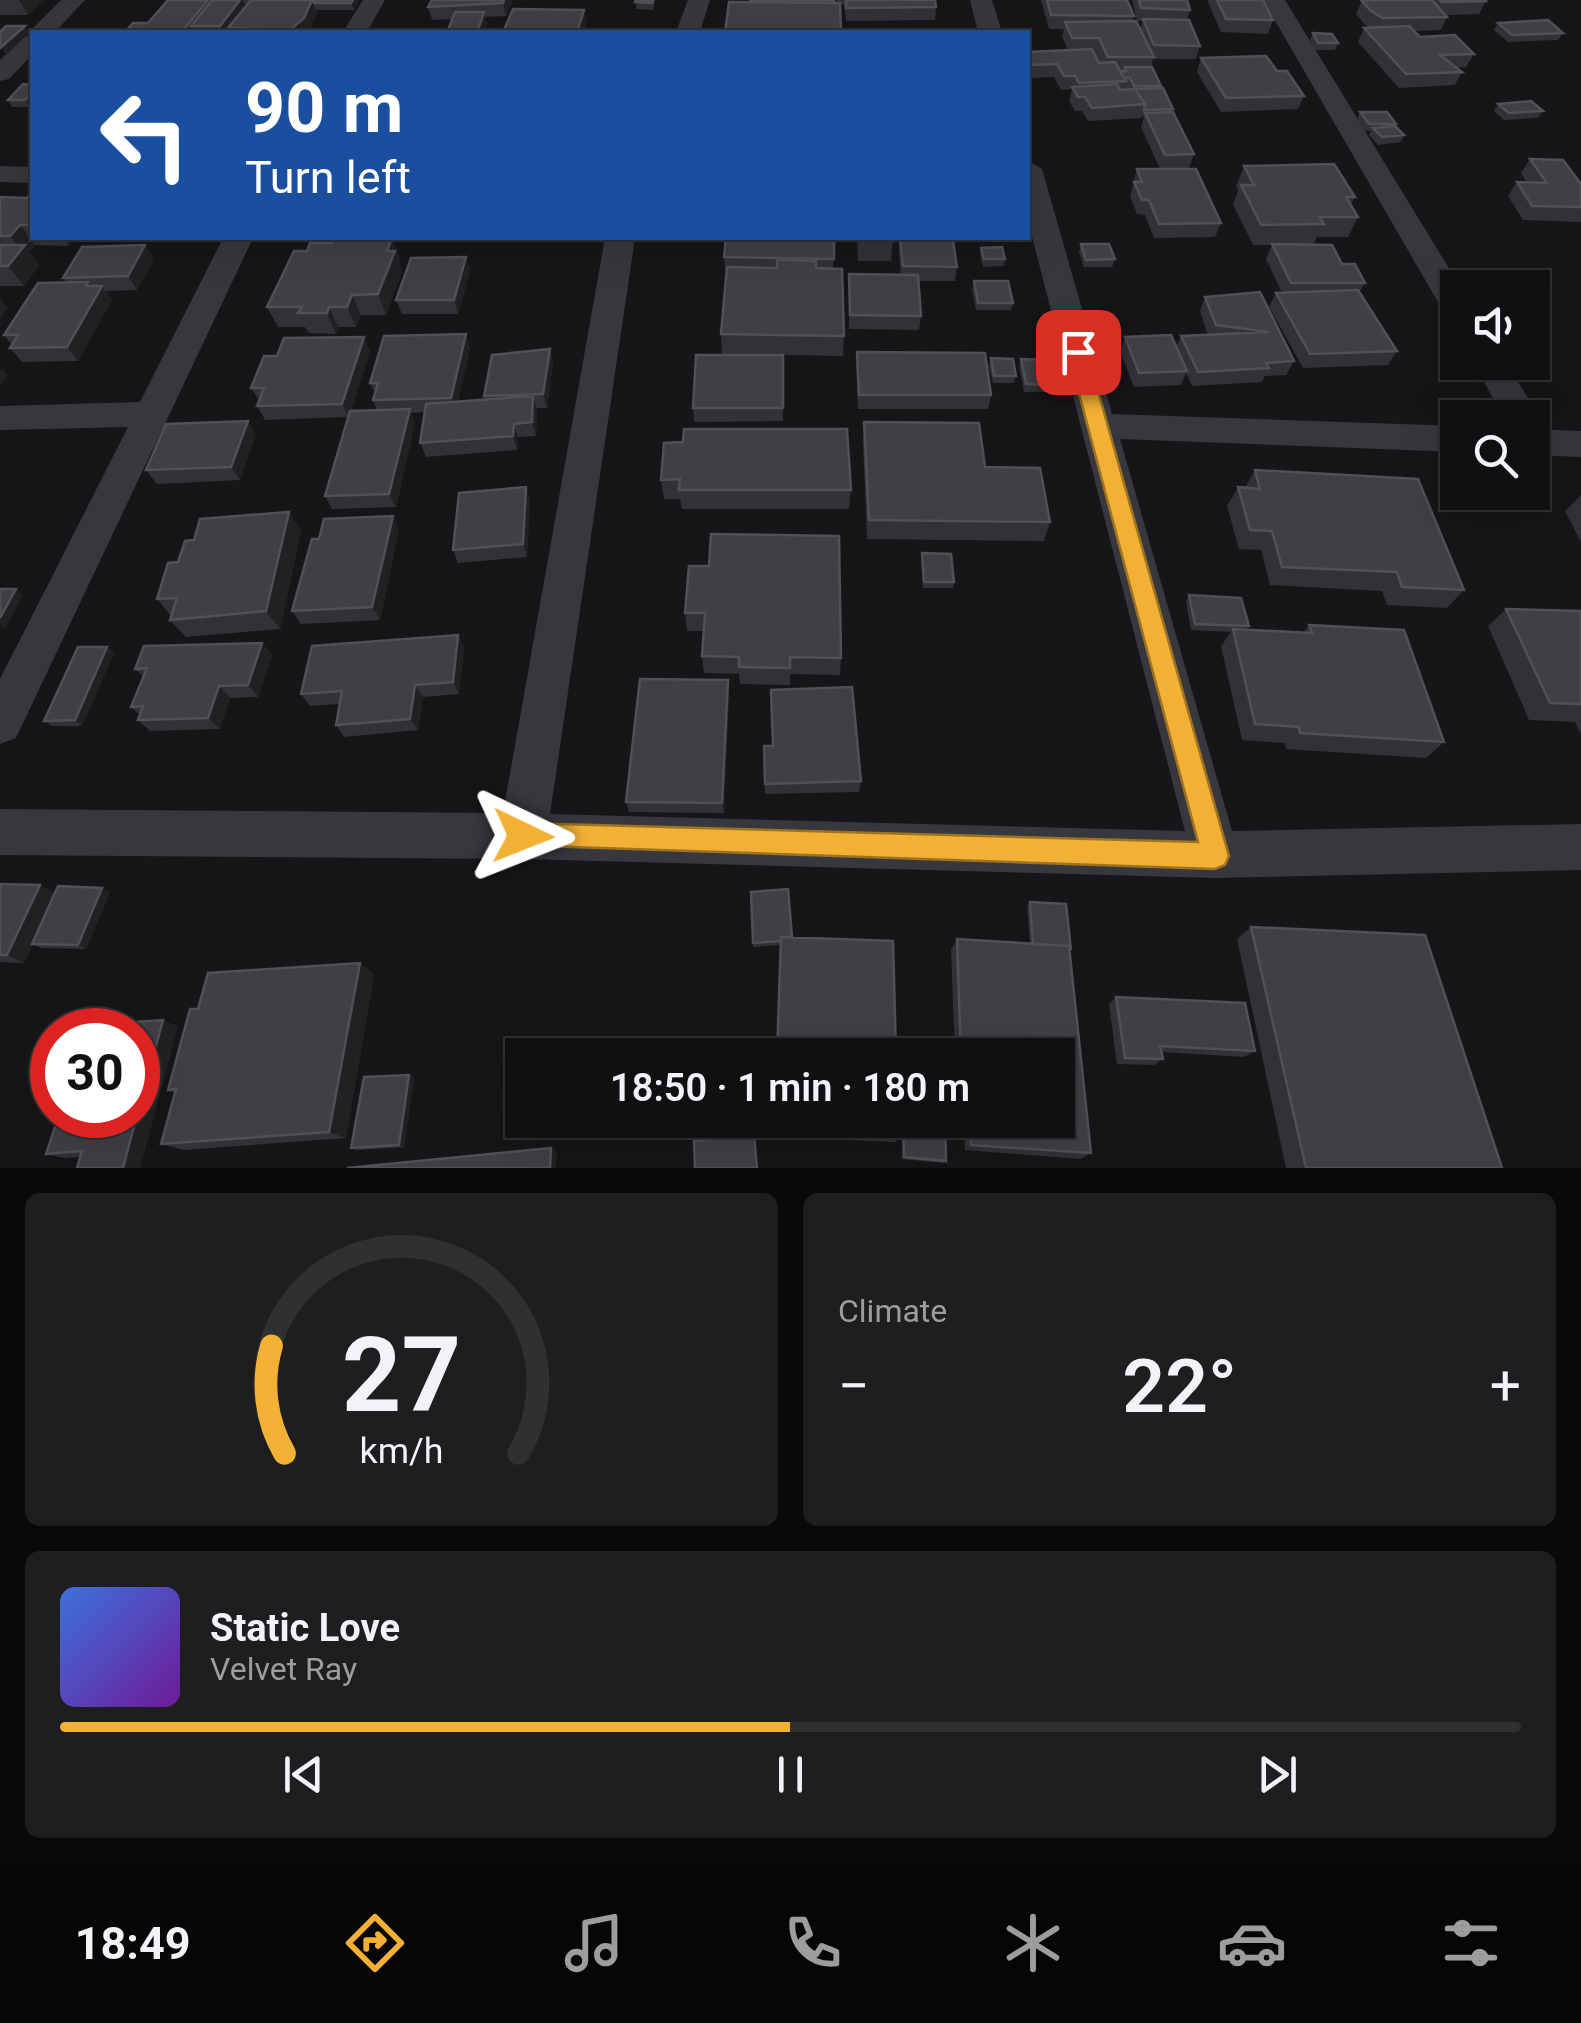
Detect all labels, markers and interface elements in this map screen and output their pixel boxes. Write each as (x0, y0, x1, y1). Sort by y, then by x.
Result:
text: 90 m (245, 67, 403, 149)
icon: left (80, 70, 210, 200)
text: Turn left (245, 151, 411, 204)
map controls (1440, 270, 1550, 510)
button: sound (1440, 270, 1550, 380)
pin (1036, 310, 1121, 395)
icon: arrive (1051, 325, 1106, 380)
button: search (1440, 400, 1550, 510)
position arrow (471, 784, 575, 888)
speed limit sign: 30 (30, 1008, 160, 1138)
text: 18:50 · 1 min · 180 m (610, 1066, 970, 1110)
text: Climate (838, 1292, 947, 1330)
text: 27 (342, 1315, 461, 1436)
text: 22° (1122, 1342, 1237, 1430)
text: − (838, 1354, 869, 1418)
text: + (1490, 1354, 1521, 1418)
text: km/h (360, 1430, 443, 1472)
text: Static Love (210, 1606, 400, 1650)
text: Velvet Ray (210, 1650, 357, 1688)
icon: previous (276, 1747, 331, 1802)
icon: pause (763, 1747, 818, 1802)
icon: next (1250, 1747, 1305, 1802)
icon: directions (340, 1908, 410, 1978)
icon: music (559, 1908, 629, 1978)
icon: phone (778, 1908, 848, 1978)
icon: climate (998, 1908, 1068, 1978)
icon: car (1217, 1908, 1287, 1978)
icon: filters (1436, 1908, 1506, 1978)
text: 18:49 (75, 1917, 191, 1970)

